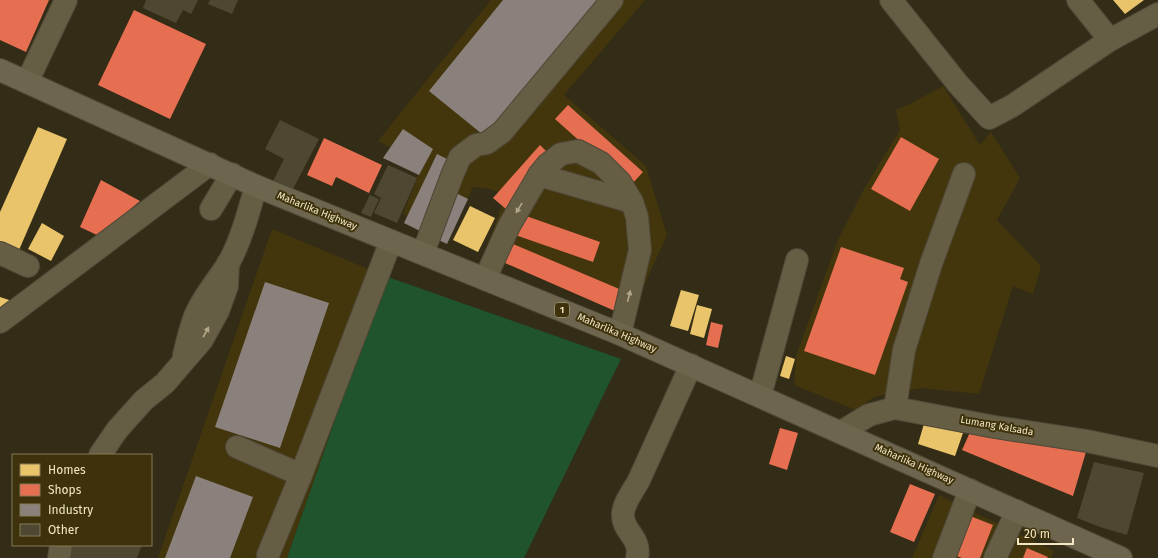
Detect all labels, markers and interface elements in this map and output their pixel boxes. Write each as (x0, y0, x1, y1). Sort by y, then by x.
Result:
street label: Maharlika Highway (275, 189, 359, 233)
one-way arrow (515, 203, 523, 213)
one-way arrow (627, 290, 633, 302)
road number: 1 (555, 303, 569, 317)
street label: Maharlika Highway (575, 311, 659, 355)
one-way arrow (203, 326, 210, 338)
street label: Lumang Kalsada (960, 414, 1034, 438)
street label: Maharlika Highway (873, 441, 955, 487)
legend (12, 454, 152, 546)
text: Homes (48, 463, 86, 477)
text: Shops (48, 483, 82, 497)
text: Industry (48, 503, 93, 517)
scale bar (1018, 520, 1073, 546)
text: Other (48, 523, 79, 537)
text: 20 m (1024, 527, 1050, 541)

